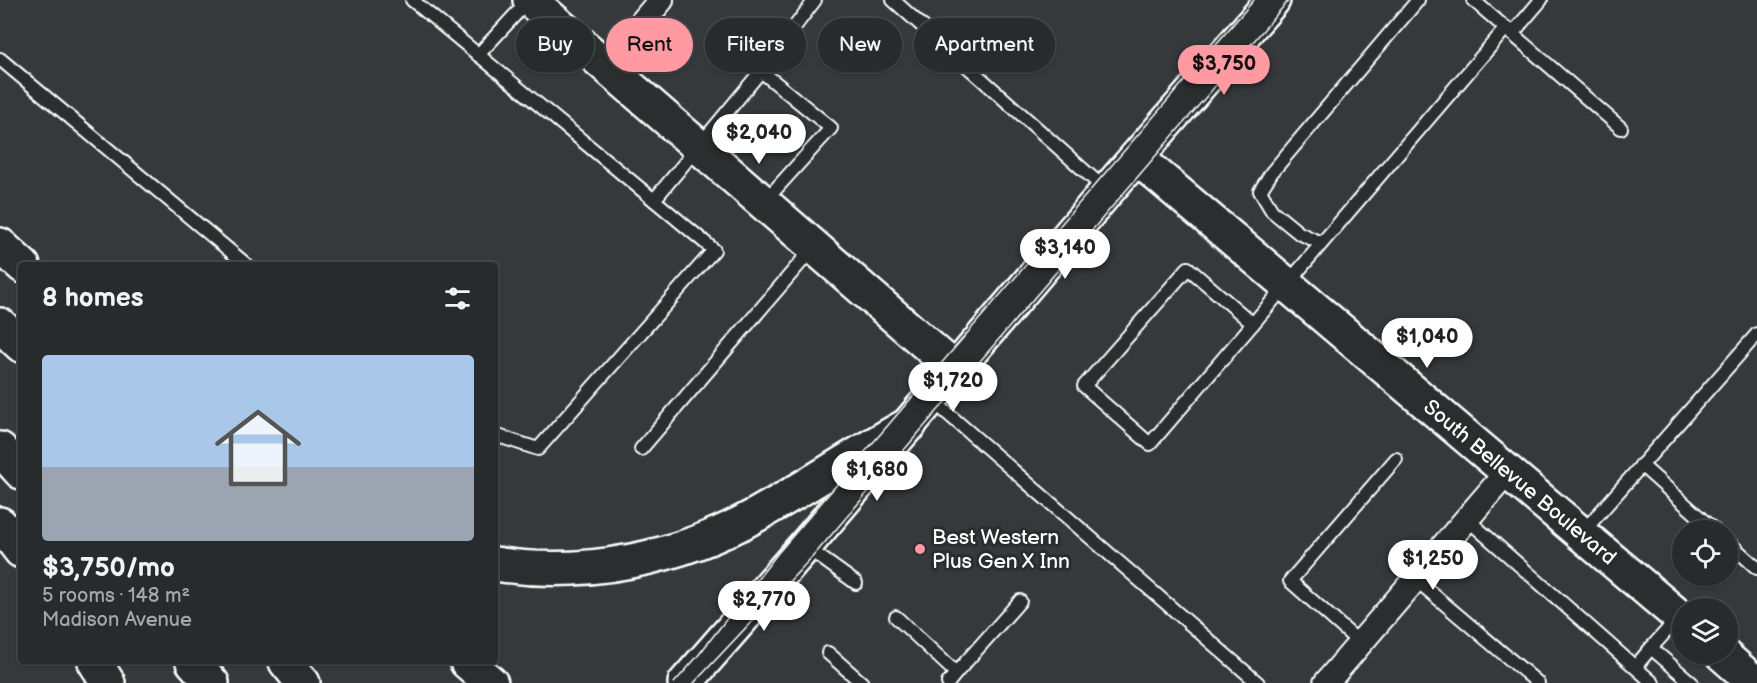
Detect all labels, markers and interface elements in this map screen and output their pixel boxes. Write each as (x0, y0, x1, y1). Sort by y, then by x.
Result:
chip: Buy (516, 18, 594, 72)
chip: Rent (606, 18, 693, 72)
chip: Filters (705, 18, 806, 72)
chip: New (818, 18, 902, 72)
chip: Apartment (914, 18, 1055, 72)
pin: $3,750 (1175, 45, 1273, 96)
text: $3,750 (1192, 52, 1256, 76)
pin: $2,040 (710, 114, 808, 165)
text: $2,040 (726, 121, 792, 145)
pin: $3,140 (1016, 229, 1114, 280)
text: $3,140 (1034, 236, 1096, 260)
icon: filters (441, 282, 474, 315)
text: 8 homes (42, 283, 144, 314)
pin: $1,040 (1378, 318, 1476, 369)
text: $1,040 (1396, 325, 1458, 349)
pin: $1,720 (904, 362, 1002, 413)
text: $1,720 (922, 369, 984, 393)
icon: home (204, 394, 312, 502)
street label: South Bellevue Boulevard (1418, 394, 1621, 570)
pin: $1,680 (828, 451, 926, 502)
text: $1,680 (846, 458, 908, 482)
map controls (1672, 520, 1738, 664)
button: locate (1672, 520, 1738, 586)
place label: Best Western Plus Gen X Inn (932, 525, 1070, 574)
pin: $1,250 (1384, 540, 1482, 591)
marker: Best Western Plus Gen X Inn (913, 542, 927, 556)
text: $1,250 (1402, 547, 1464, 571)
text: $3,750/mo (42, 553, 175, 584)
pin: $2,770 (715, 581, 813, 632)
text: 5 rooms · 148 m² (42, 584, 190, 608)
text: $2,770 (732, 588, 796, 612)
button: layers (1672, 598, 1738, 664)
text: Madison Avenue (42, 608, 192, 632)

